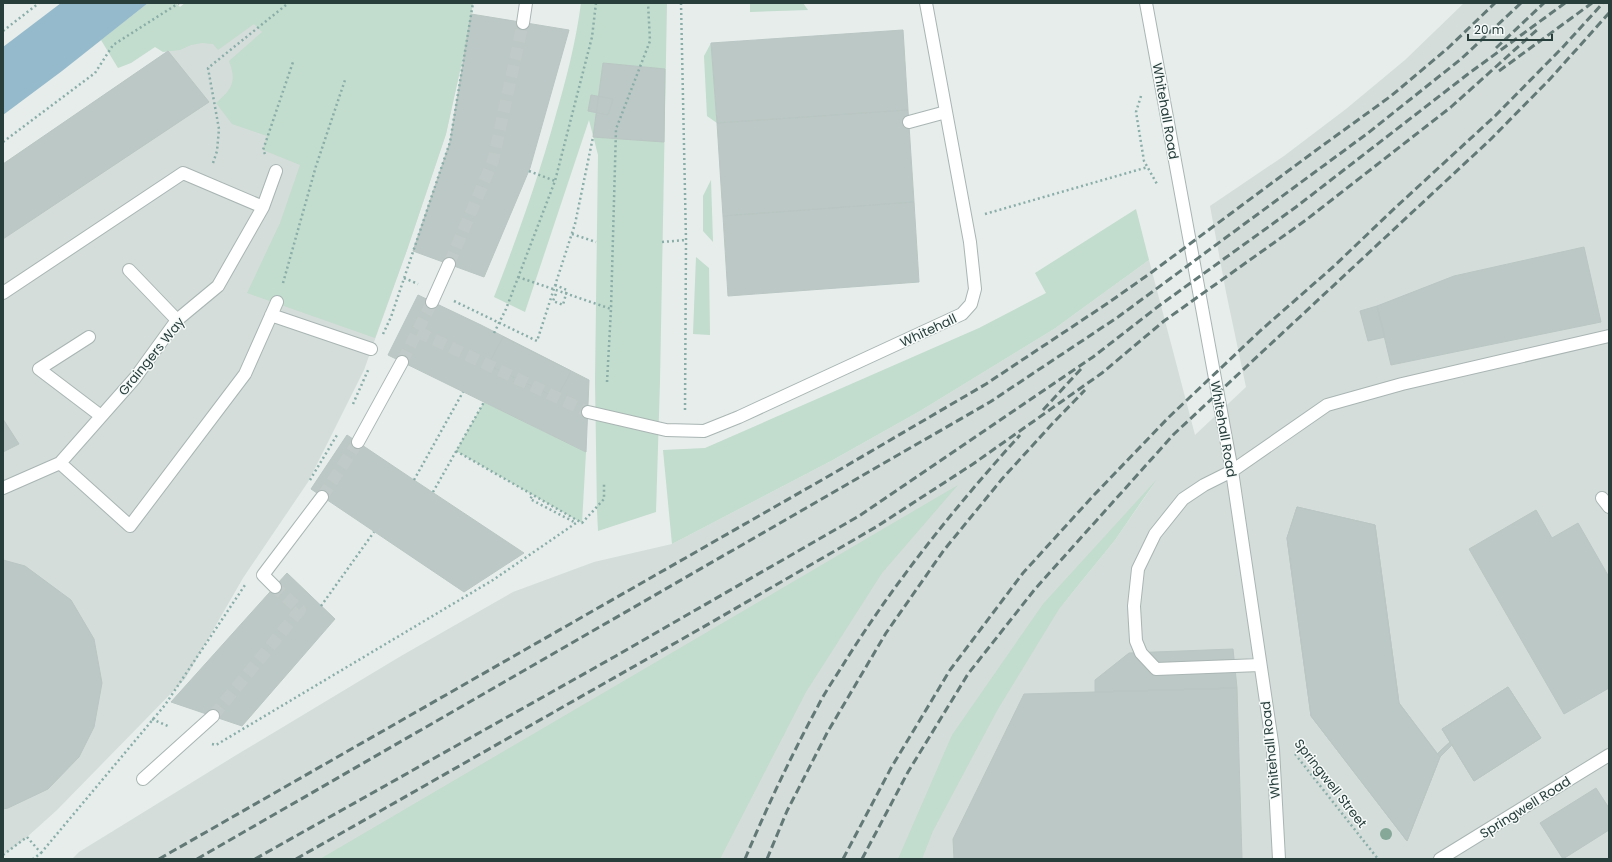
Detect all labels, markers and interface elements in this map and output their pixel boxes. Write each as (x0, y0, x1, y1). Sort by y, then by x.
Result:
scale bar (1468, 16, 1552, 42)
text: 20 m (1474, 21, 1504, 38)
street label: Whitehall Road (1148, 61, 1183, 161)
street label: Whitehall (897, 309, 960, 352)
street label: Graingers Way (114, 313, 189, 400)
street label: Whitehall Road (1206, 379, 1241, 479)
street label: Whitehall Road (1256, 700, 1285, 800)
street label: Springwell Street (1290, 735, 1372, 832)
street label: Springwell Road (1476, 772, 1574, 843)

